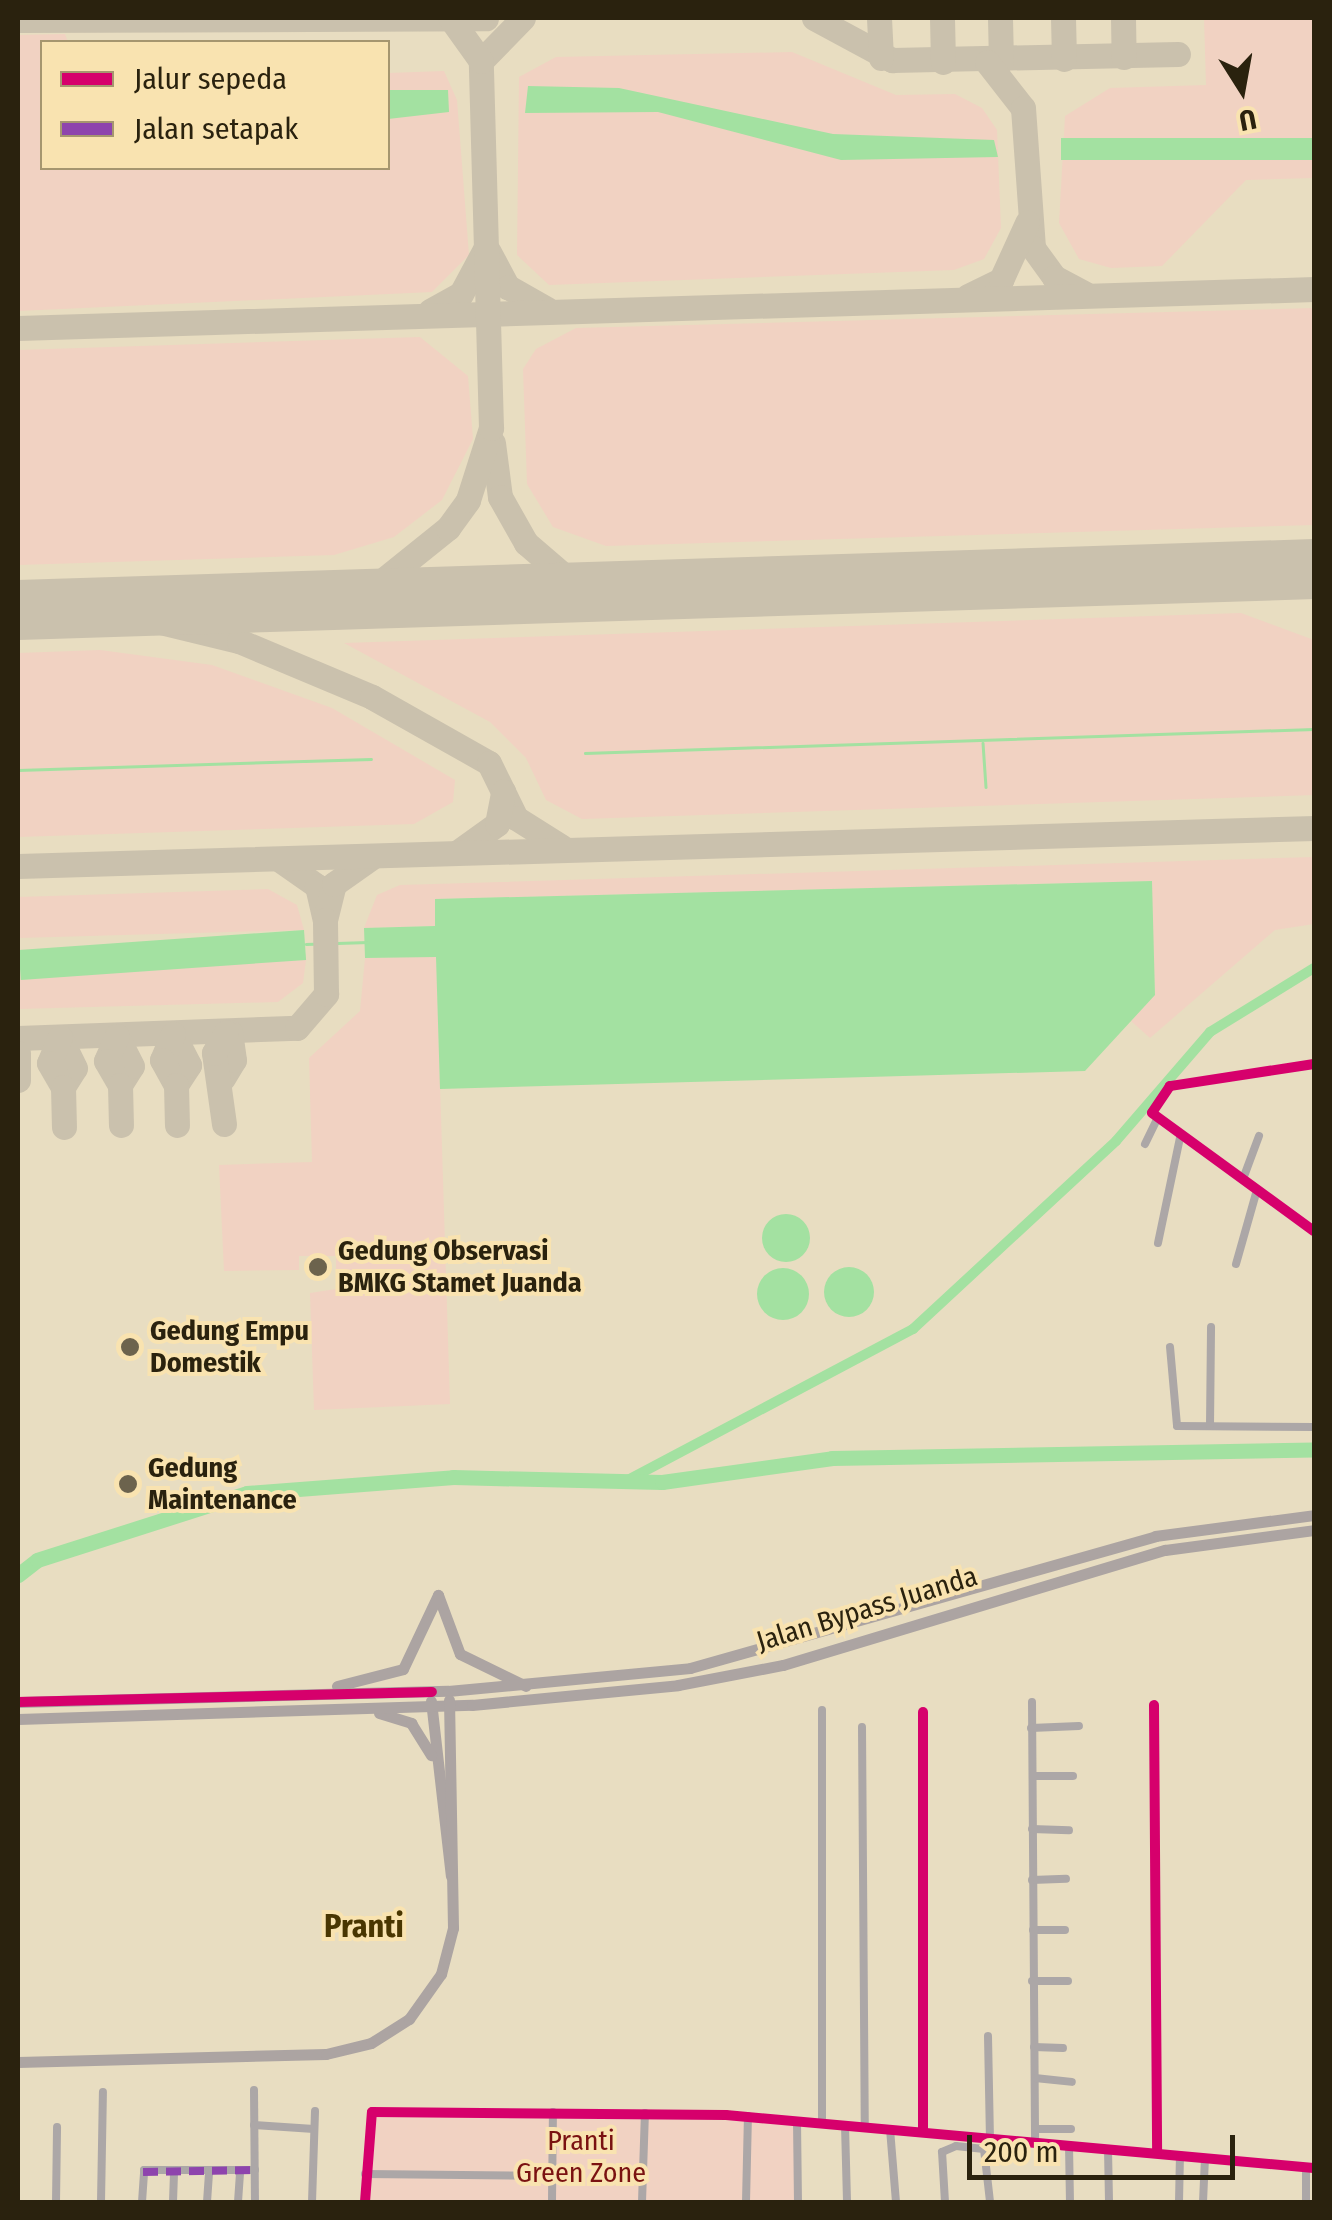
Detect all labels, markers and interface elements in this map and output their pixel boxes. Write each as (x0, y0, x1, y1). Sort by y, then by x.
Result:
legend (40, 40, 390, 170)
north arrow (1192, 40, 1292, 140)
text: Jalur sepeda (134, 61, 287, 97)
text: U (1237, 102, 1259, 138)
text: Jalan setapak (134, 111, 298, 147)
place label: Gedung Observasi BMKG Stamet Juanda (338, 1234, 582, 1300)
marker: Gedung Observasi BMKG Stamet Juanda (307, 1256, 329, 1278)
place label: Gedung Empu Domestik (150, 1314, 309, 1380)
marker: Gedung Empu Domestik (119, 1336, 141, 1358)
place label: Gedung Maintenance (148, 1451, 297, 1517)
marker: Gedung Maintenance (117, 1473, 139, 1495)
street label: Jalan Bypass Juanda (753, 1559, 981, 1659)
district label: Pranti (324, 1907, 404, 1945)
scale bar (972, 2115, 1240, 2177)
park label: Pranti Green Zone (516, 2124, 646, 2190)
text: 200 m (984, 2134, 1059, 2170)

